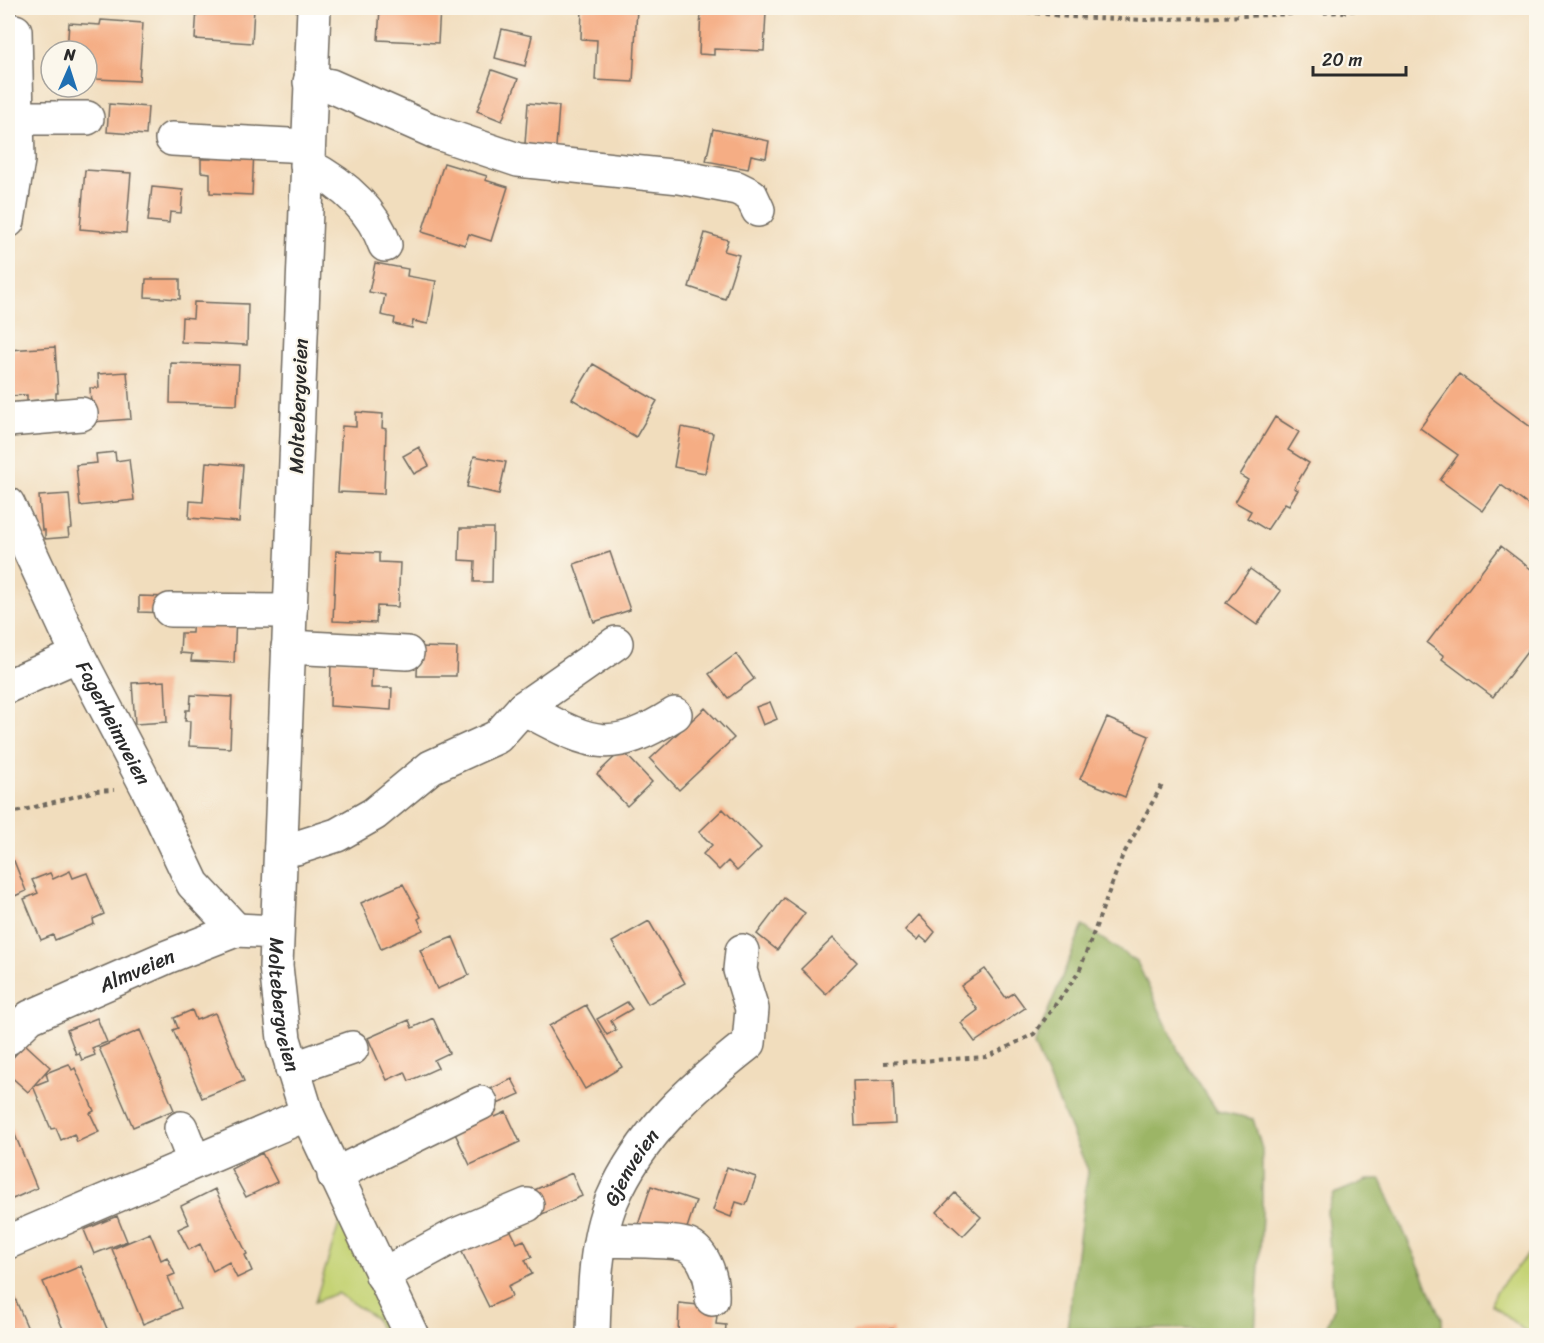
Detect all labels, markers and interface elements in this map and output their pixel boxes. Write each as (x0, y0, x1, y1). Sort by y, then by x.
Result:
north arrow (39, 39, 99, 99)
scale bar (1313, 39, 1406, 77)
text: N (62, 40, 77, 69)
text: 20 m (1322, 44, 1362, 76)
street label: Moltebergveien (279, 338, 318, 474)
street label: Fagerheimveien (66, 654, 160, 792)
street label: Moltebergveien (258, 937, 310, 1077)
street label: Almveien (93, 939, 180, 1003)
street label: Gjenveien (594, 1120, 669, 1212)

